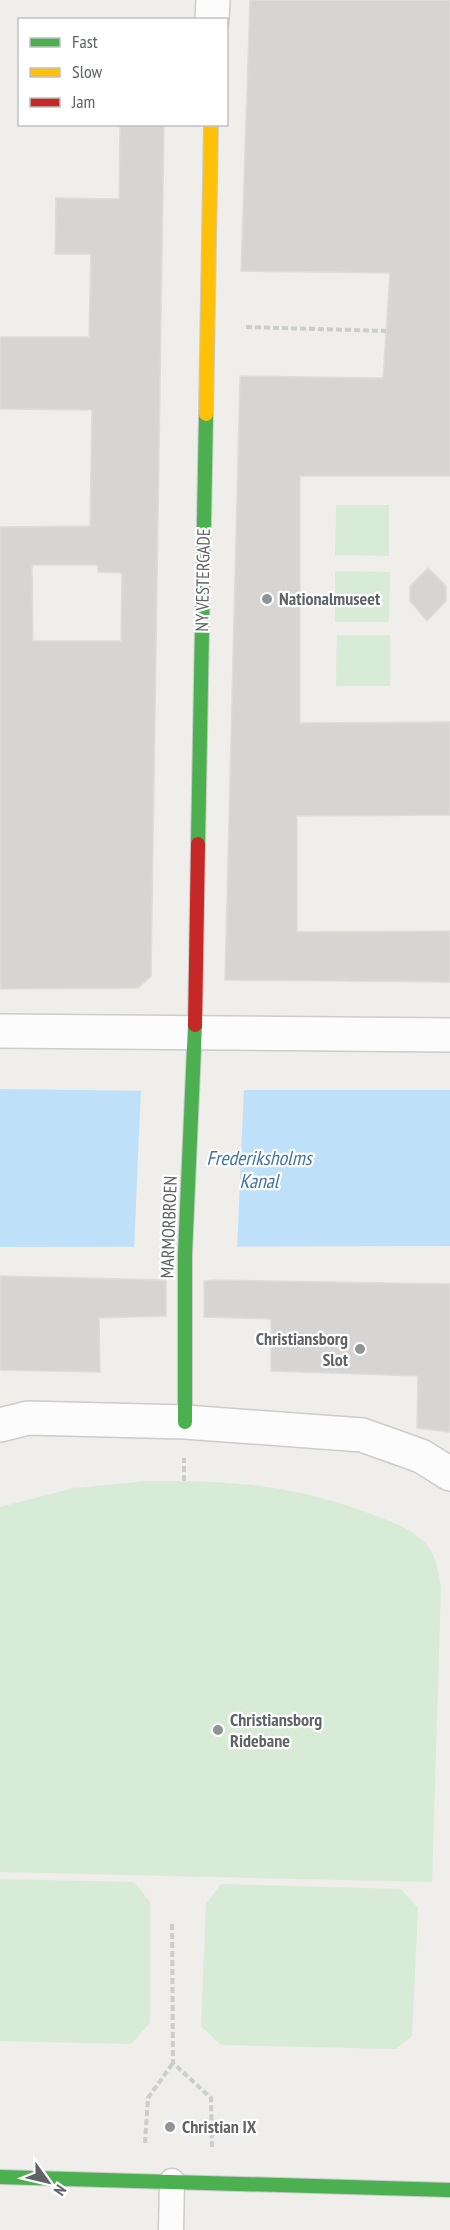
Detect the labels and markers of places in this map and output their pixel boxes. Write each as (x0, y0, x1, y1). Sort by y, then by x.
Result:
place label: Nationalmuseet (279, 587, 381, 610)
marker: Nationalmuseet (260, 592, 274, 606)
place label: Christiansborg Slot (256, 1327, 349, 1371)
marker: Christiansborg Slot (353, 1342, 367, 1356)
place label: Christiansborg Ridebane (230, 1708, 322, 1752)
marker: Christiansborg Ridebane (211, 1723, 225, 1737)
place label: Christian IX (182, 2115, 257, 2138)
marker: Christian IX (163, 2120, 177, 2134)

